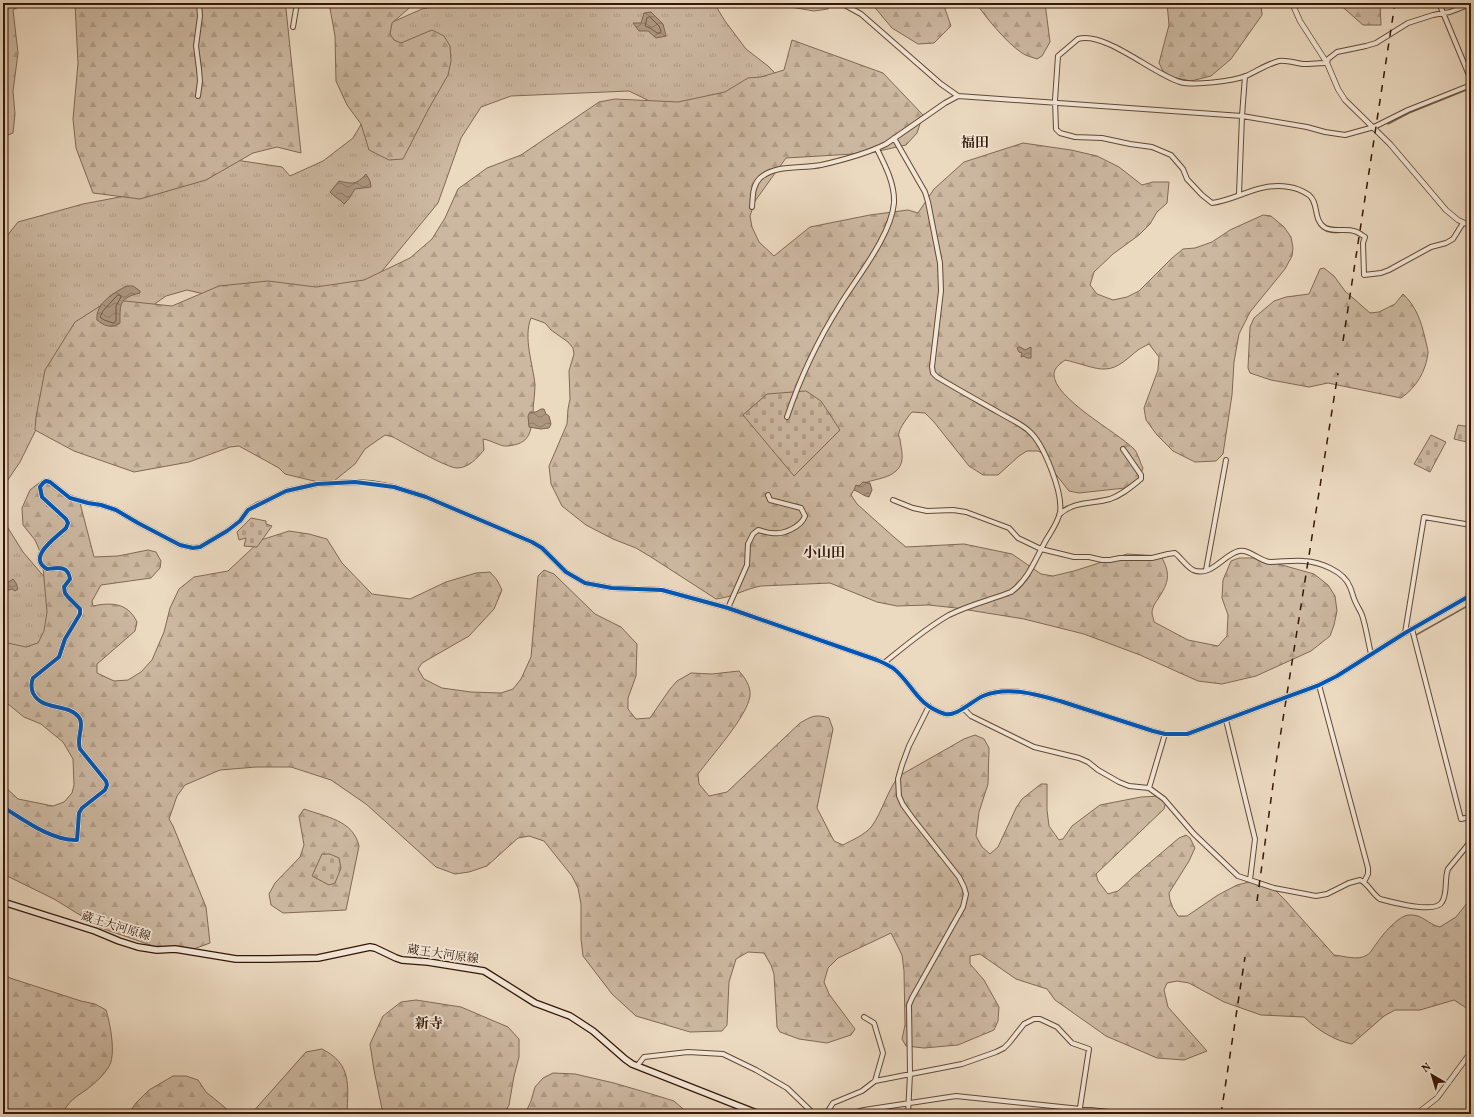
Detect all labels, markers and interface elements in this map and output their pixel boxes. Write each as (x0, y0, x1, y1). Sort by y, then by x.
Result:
district label: 福田 (961, 134, 989, 153)
district label: 小山田 (803, 544, 845, 563)
street label: 蔵王大河原線 (79, 909, 152, 945)
street label: 蔵王大河原線 (406, 942, 480, 968)
district label: 新寺 (415, 1015, 443, 1034)
north arrow (1412, 1055, 1452, 1095)
text: N (1419, 1060, 1435, 1077)

